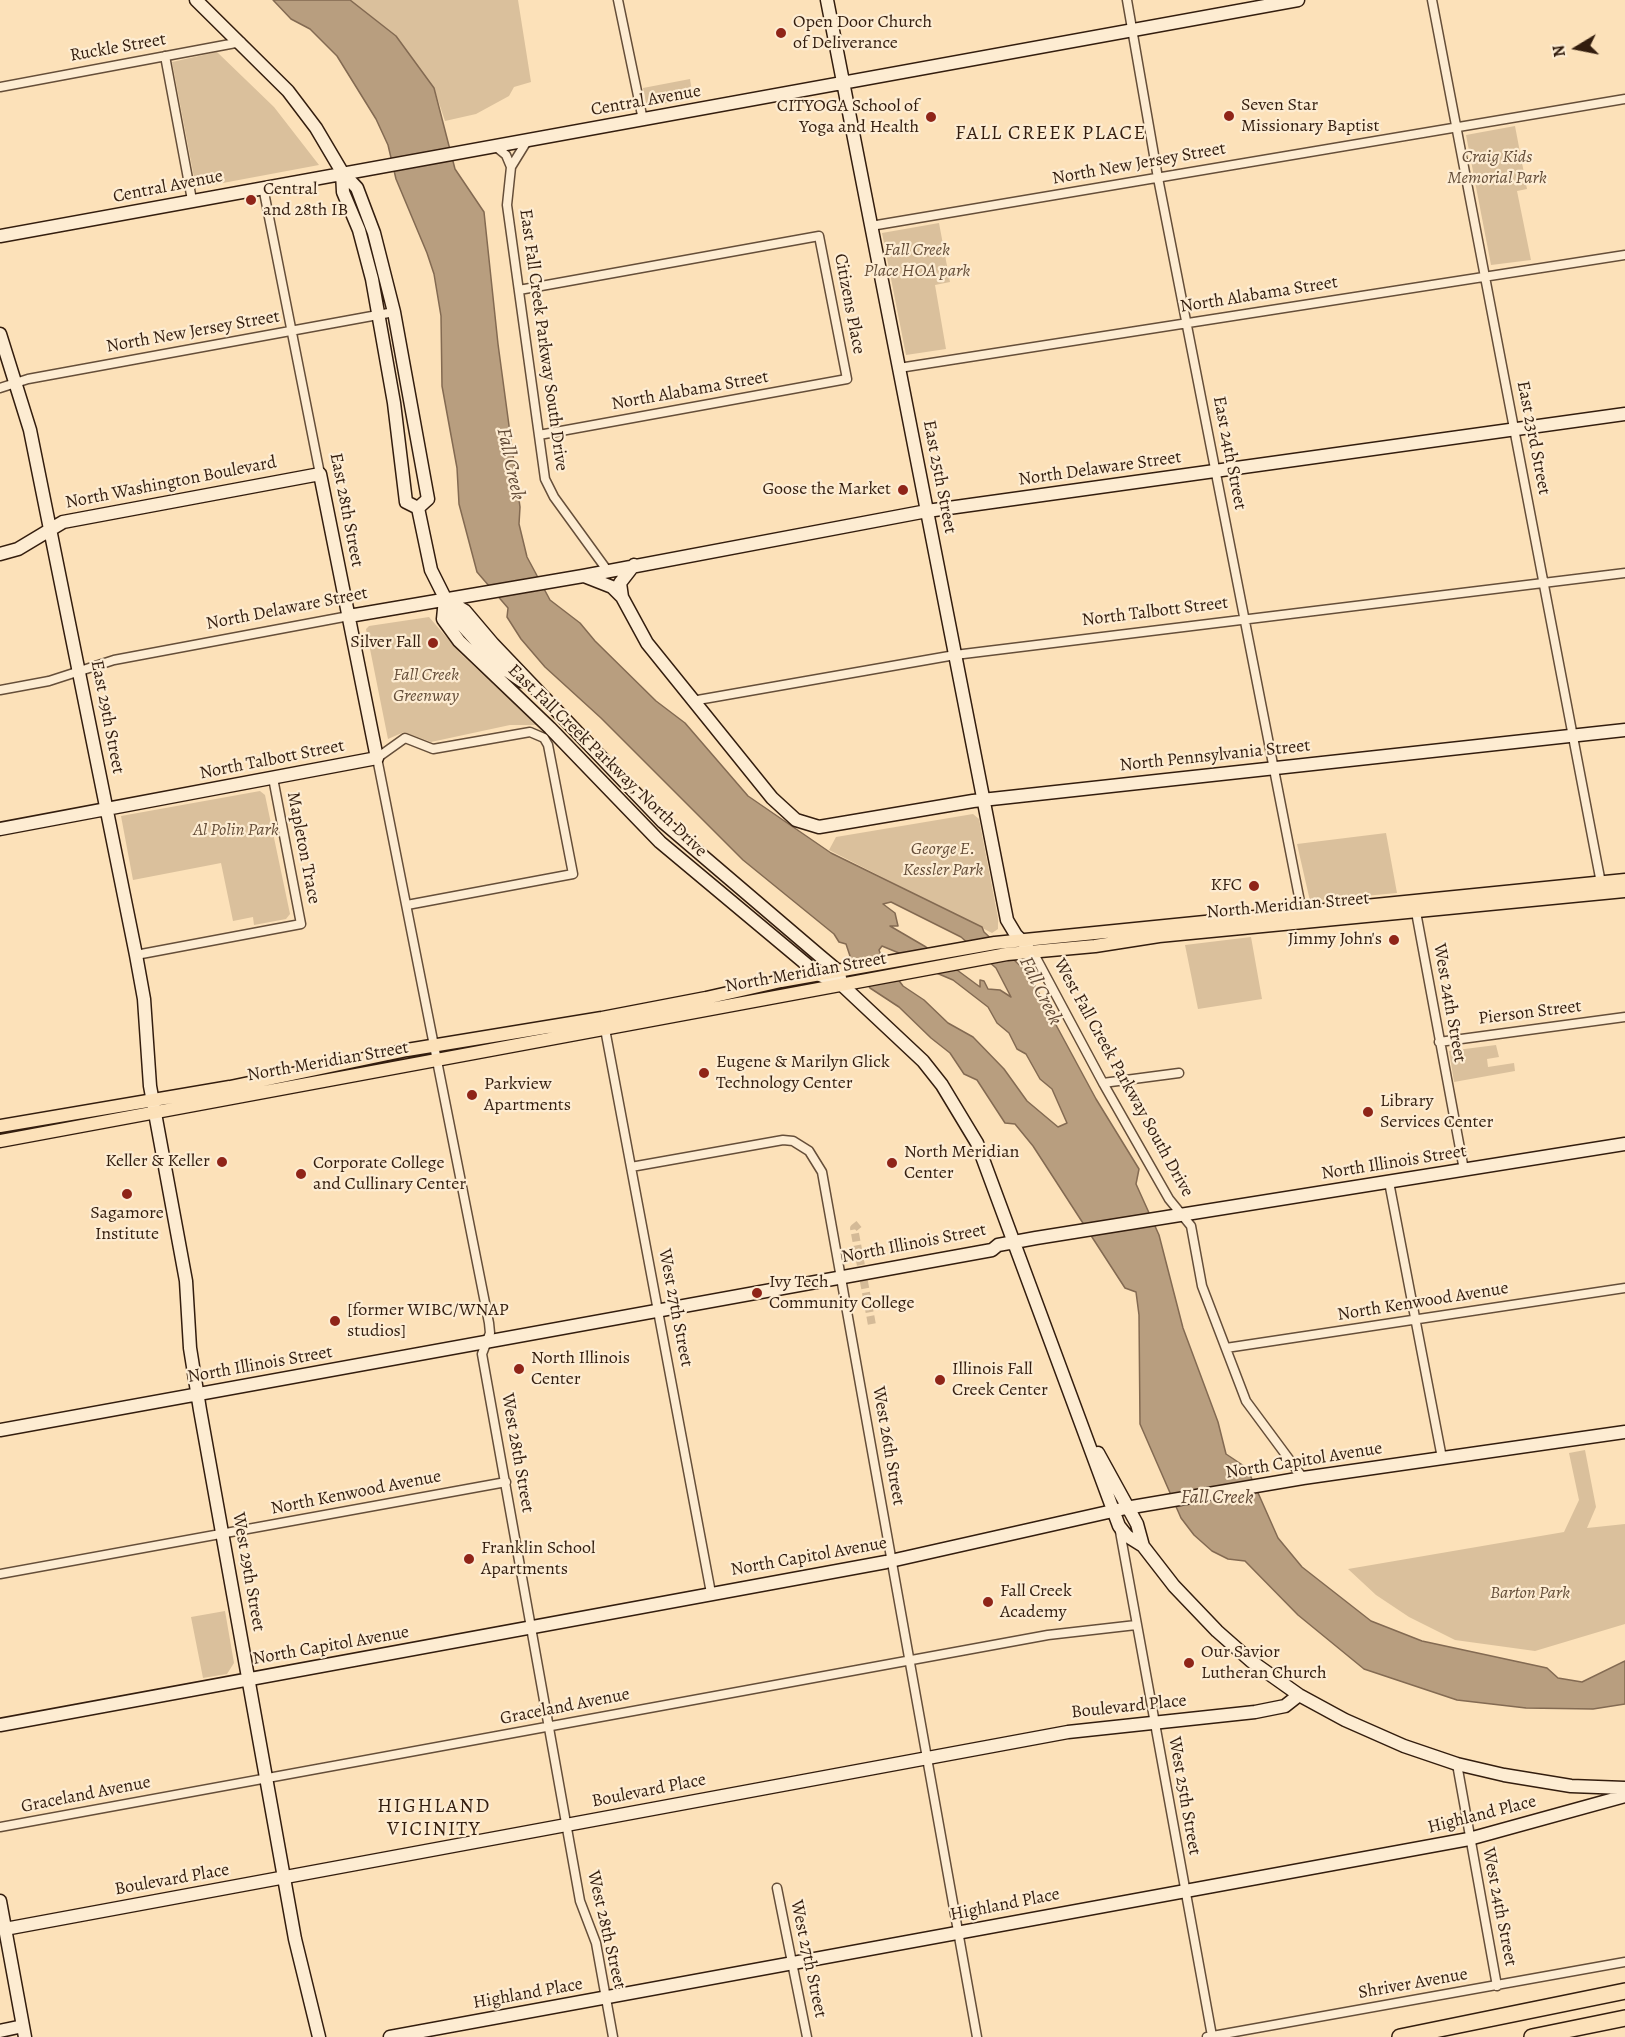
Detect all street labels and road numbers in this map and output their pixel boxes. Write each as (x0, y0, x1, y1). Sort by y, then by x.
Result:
street label: Ruckle Street (68, 29, 168, 67)
street label: Central Avenue (589, 81, 703, 121)
street label: North New Jersey Street (1051, 138, 1227, 190)
street label: Central Avenue (111, 166, 225, 208)
street label: East Fall Creek Parkway South Drive (514, 208, 572, 472)
street label: Citizens Place (829, 252, 869, 356)
street label: North Alabama Street (1179, 272, 1339, 318)
street label: North New Jersey Street (105, 306, 281, 358)
street label: North Alabama Street (610, 367, 770, 415)
street label: East 23rd Street (1511, 379, 1555, 497)
street label: East 24th Street (1207, 394, 1251, 512)
street label: East 25th Street (917, 418, 961, 536)
street label: North Delaware Street (1017, 447, 1183, 491)
street label: East 28th Street (324, 451, 368, 569)
street label: North Washington Boulevard (64, 452, 278, 514)
street label: North Delaware Street (204, 583, 370, 635)
street label: North Talbott Street (1081, 592, 1229, 632)
street label: East 29th Street (85, 658, 129, 776)
street label: East Fall Creek Parkway, North Drive (503, 660, 711, 862)
street label: North Talbott Street (198, 735, 346, 785)
street label: North Pennsylvania Street (1119, 735, 1311, 777)
street label: Mapleton Trace (282, 790, 324, 906)
street label: North Meridian Street (1206, 888, 1370, 924)
street label: West 24th Street (1428, 942, 1470, 1064)
street label: North Meridian Street (724, 948, 888, 998)
street label: West Fall Creek Parkway South Drive (1048, 955, 1198, 1201)
street label: Pierson Street (1477, 996, 1583, 1030)
street label: North Meridian Street (246, 1037, 410, 1087)
street label: North Illinois Street (1320, 1141, 1468, 1185)
street label: North Illinois Street (840, 1219, 988, 1269)
street label: West 27th Street (653, 1247, 697, 1369)
street label: North Kenwood Avenue (1336, 1278, 1510, 1326)
street label: North Illinois Street (186, 1342, 334, 1388)
street label: West 26th Street (867, 1385, 909, 1507)
street label: West 28th Street (496, 1392, 538, 1514)
street label: North Capitol Avenue (1224, 1438, 1384, 1484)
street label: North Kenwood Avenue (269, 1466, 443, 1520)
street label: West 29th Street (227, 1511, 269, 1633)
street label: North Capitol Avenue (729, 1533, 889, 1581)
street label: North Capitol Avenue (251, 1622, 411, 1670)
street label: Graceland Avenue (498, 1684, 632, 1730)
street label: Boulevard Place (1070, 1690, 1188, 1724)
street label: West 25th Street (1163, 1735, 1205, 1857)
street label: Boulevard Place (590, 1769, 708, 1813)
street label: Graceland Avenue (19, 1772, 153, 1818)
street label: Highland Place (1425, 1791, 1539, 1839)
street label: West 24th Street (1477, 1846, 1521, 1968)
street label: Boulevard Place (113, 1859, 231, 1901)
street label: West 28th Street (582, 1869, 630, 1991)
street label: Highland Place (948, 1884, 1062, 1926)
street label: West 27th Street (785, 1898, 831, 2020)
street label: Shriver Avenue (1357, 1964, 1469, 2004)
street label: Highland Place (471, 1974, 585, 2014)

